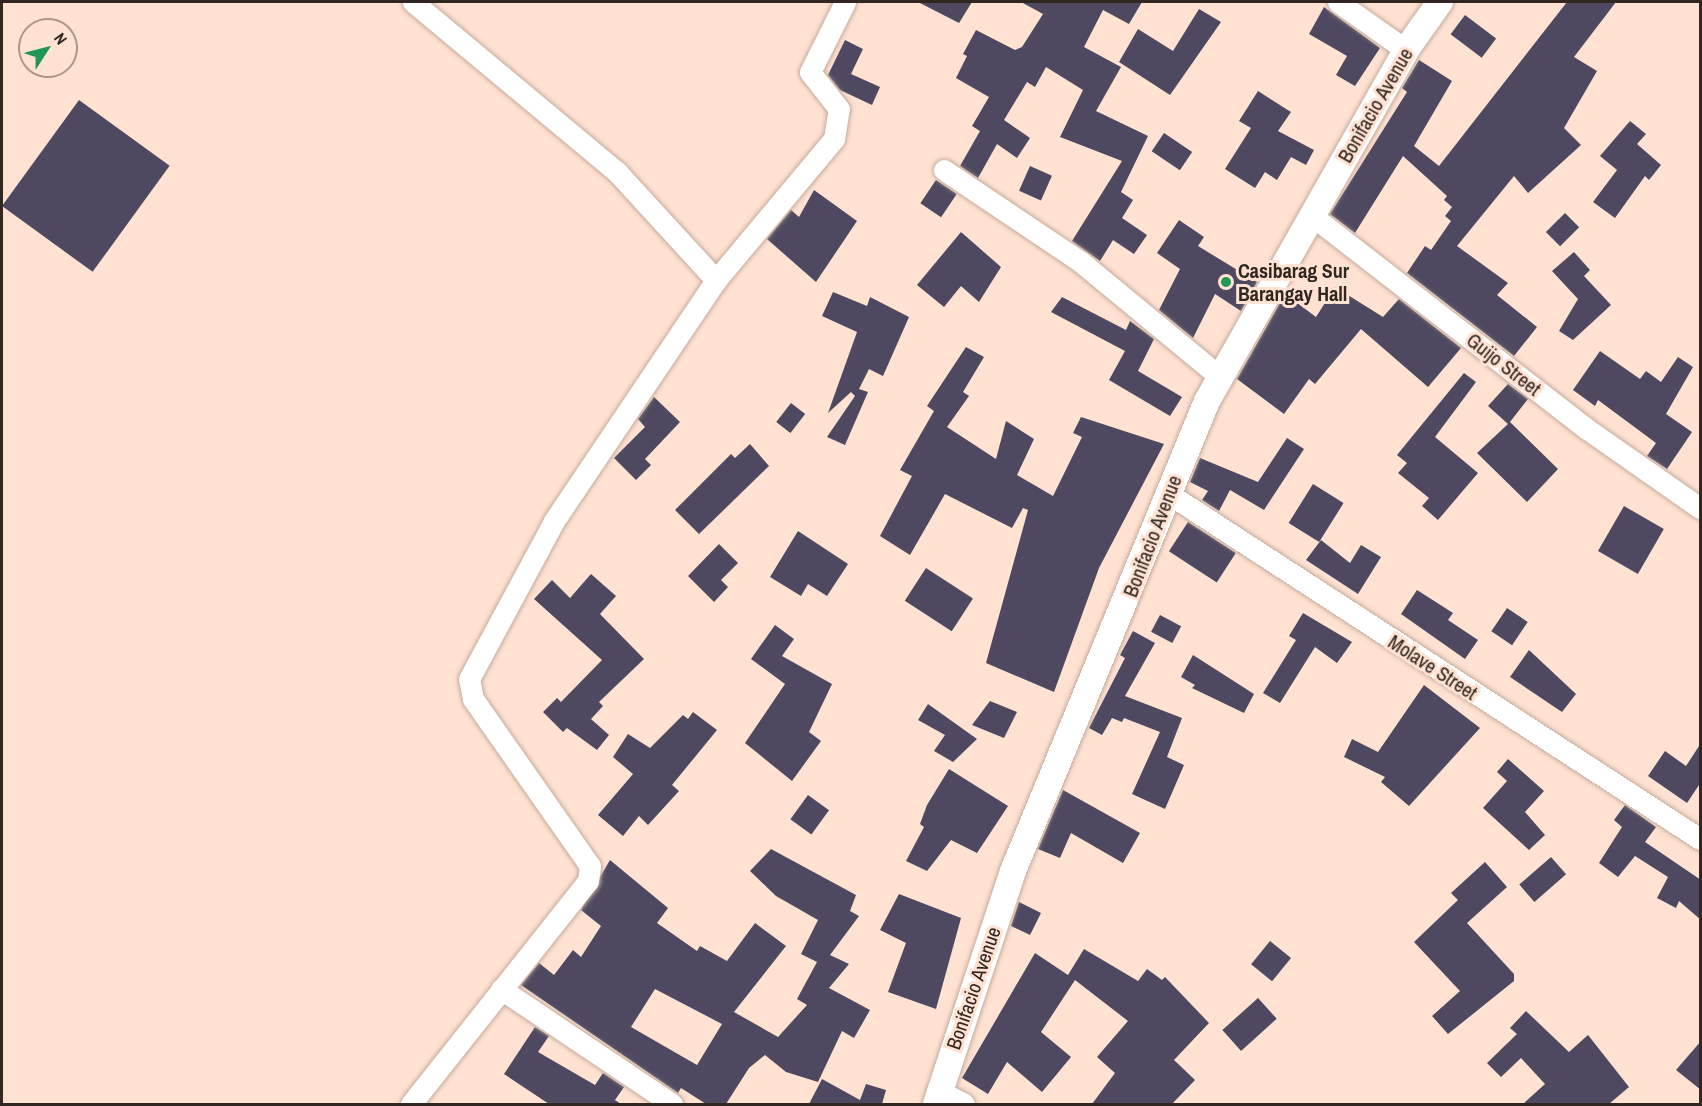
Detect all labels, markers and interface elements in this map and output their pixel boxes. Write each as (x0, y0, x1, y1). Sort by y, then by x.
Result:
north arrow (18, 18, 78, 78)
text: N (49, 28, 73, 49)
street label: Bonifacio Avenue (1332, 43, 1418, 167)
place label: Casibarag Sur Barangay Hall (1238, 258, 1349, 305)
marker: Casibarag Sur Barangay Hall (1219, 275, 1233, 289)
street label: Guijo Street (1462, 328, 1546, 400)
street label: Bonifacio Avenue (1118, 471, 1186, 601)
street label: Molave Street (1384, 629, 1482, 705)
street label: Bonifacio Avenue (941, 923, 1005, 1053)

